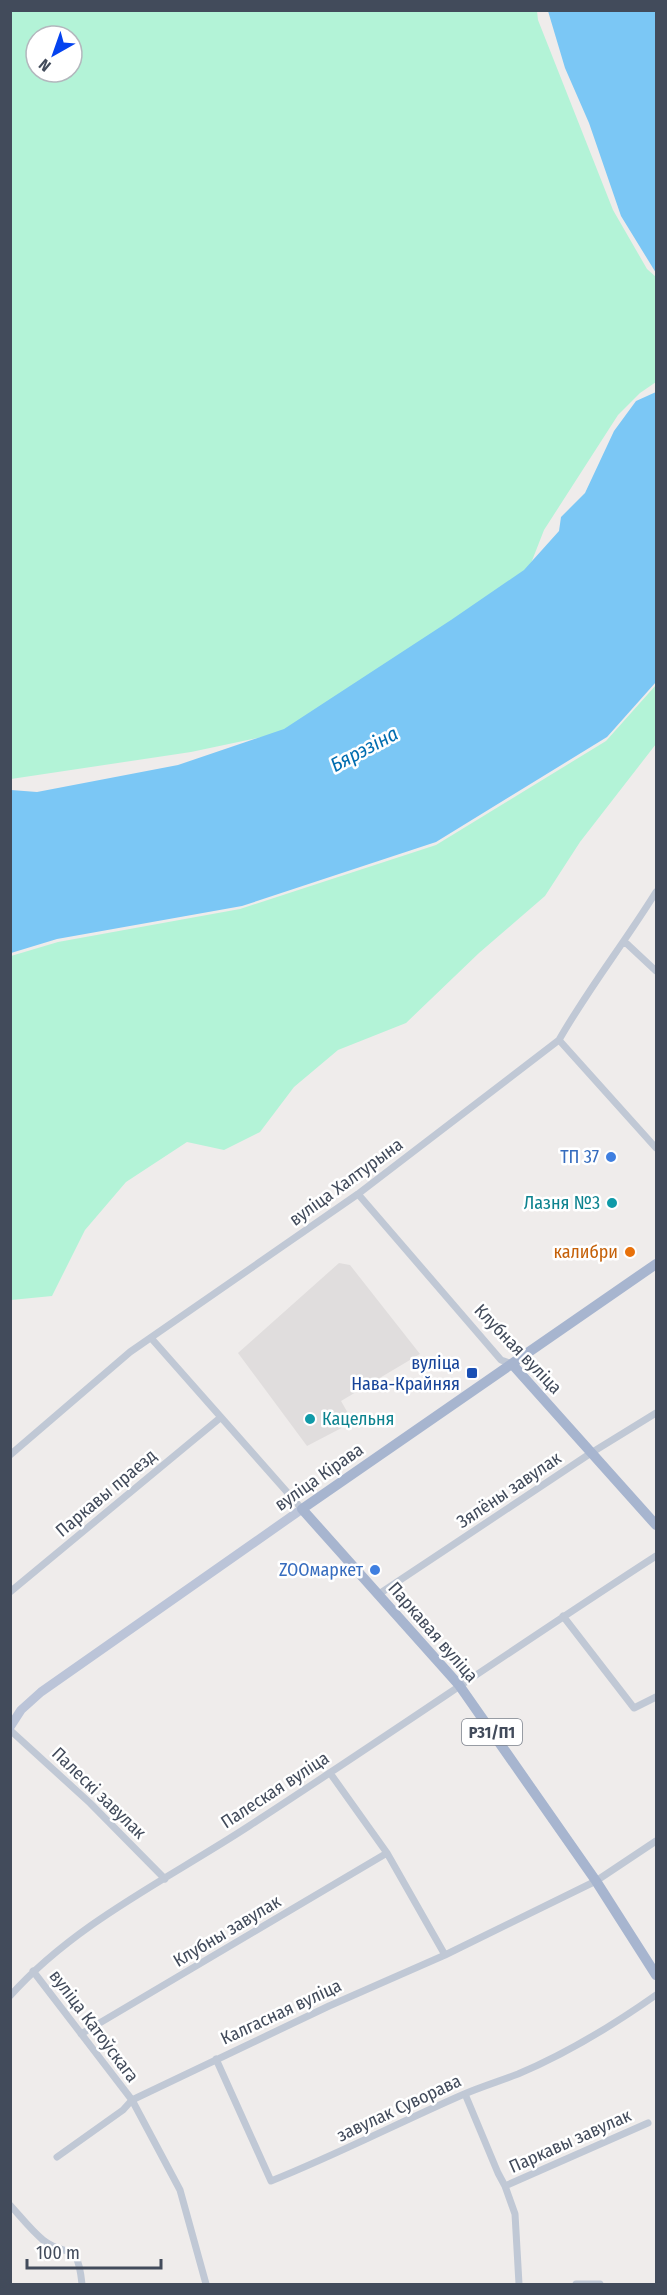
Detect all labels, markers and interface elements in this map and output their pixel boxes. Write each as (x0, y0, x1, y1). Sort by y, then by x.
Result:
north arrow (24, 24, 84, 84)
text: N (35, 55, 54, 75)
water label: Бярэзіна (326, 721, 402, 777)
street label: вуліца Халтурына (285, 1133, 407, 1231)
place label: ТП 37 (560, 1146, 599, 1168)
marker: ТП 37 (604, 1150, 618, 1164)
place label: Лазня №3 (524, 1192, 600, 1214)
marker: Лазня №3 (605, 1196, 619, 1210)
place label: калибри (554, 1241, 618, 1263)
marker: калибри (623, 1245, 637, 1259)
street label: Клубная вуліца (470, 1299, 567, 1399)
place label: вуліца Нава-Крайняя (351, 1352, 460, 1395)
marker: вуліца Нава-Крайняя (465, 1366, 479, 1380)
place label: Кацельня (322, 1408, 394, 1430)
marker: Кацельня (303, 1412, 317, 1426)
street label: вуліца Кірава (270, 1438, 368, 1516)
street label: Паркавы праезд (51, 1445, 161, 1541)
street label: Зялёны завулак (453, 1447, 566, 1533)
place label: ZOOмаркет (279, 1559, 364, 1581)
marker: ZOOмаркет (368, 1563, 382, 1577)
street label: Паркавая вуліца (383, 1577, 483, 1687)
road number: Р31/П1 (462, 1719, 522, 1745)
street label: Палескі завулак (47, 1743, 151, 1844)
street label: Палеская вуліца (217, 1747, 333, 1833)
street label: Клубны завулак (169, 1890, 285, 1972)
street label: вуліца Катоўскага (45, 1965, 144, 2087)
street label: Калгасная вуліца (217, 1974, 345, 2050)
street label: завулак Суворава (333, 2070, 465, 2146)
street label: Паркавы завулак (506, 2104, 635, 2178)
scale bar (27, 2232, 160, 2270)
text: 100 m (36, 2242, 80, 2264)

